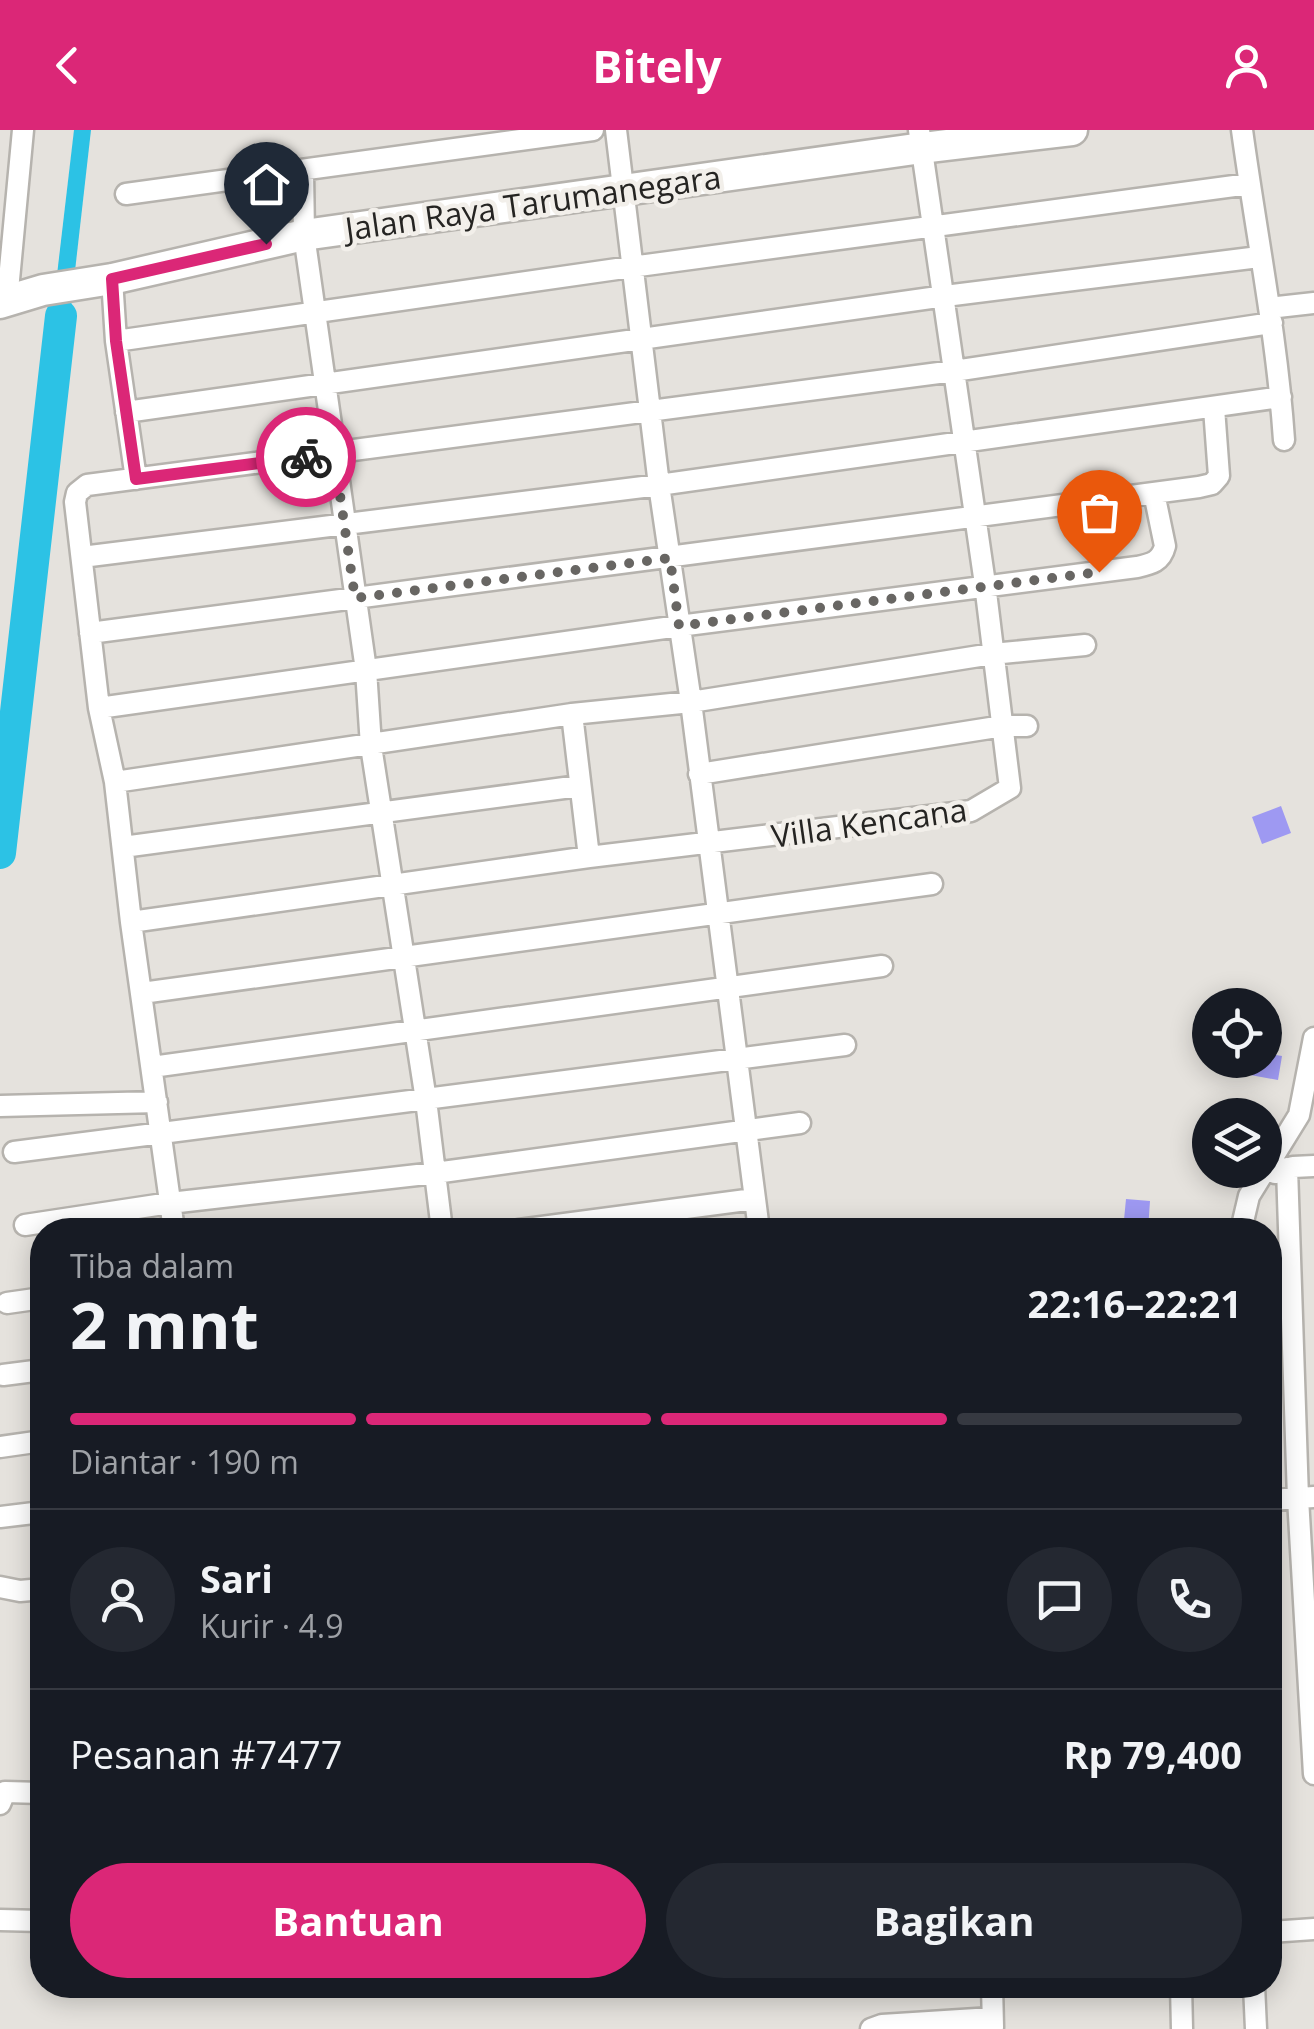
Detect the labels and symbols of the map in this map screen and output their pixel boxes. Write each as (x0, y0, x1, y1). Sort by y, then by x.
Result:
pin (224, 142, 309, 245)
street label: Jalan Raya Tarumanegara (339, 154, 724, 250)
courier (256, 407, 356, 507)
pin (1057, 470, 1142, 573)
street label: Villa Kencana (768, 787, 970, 857)

